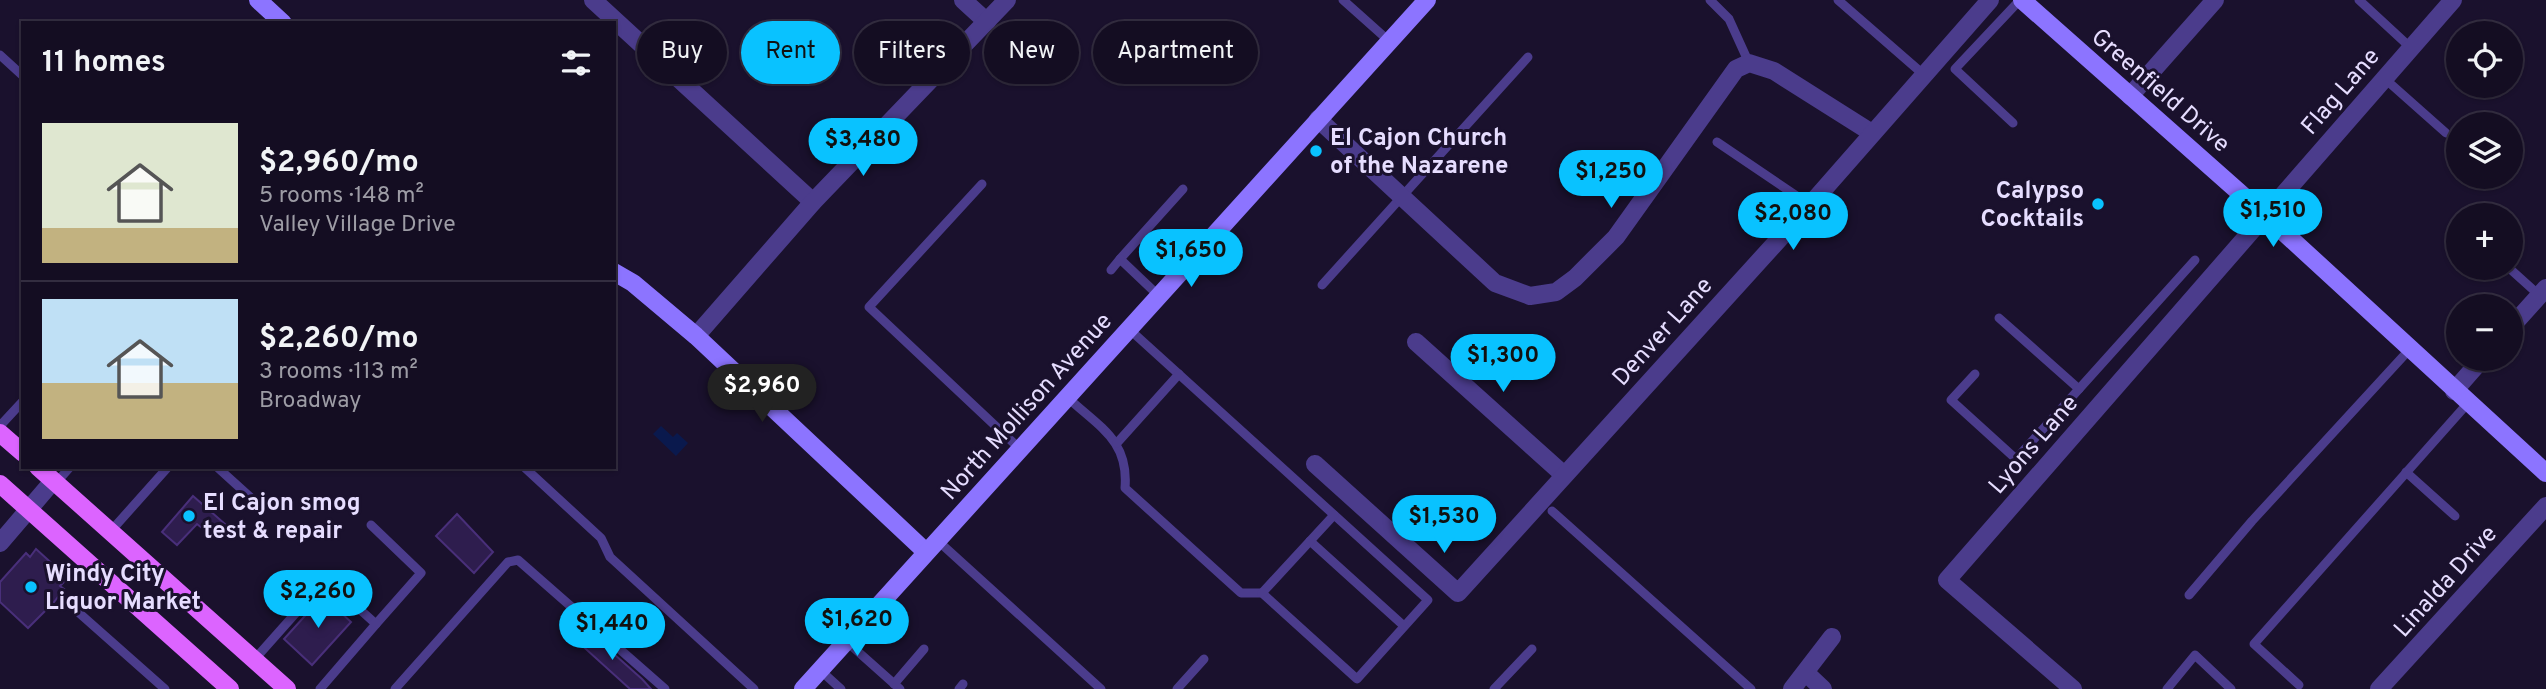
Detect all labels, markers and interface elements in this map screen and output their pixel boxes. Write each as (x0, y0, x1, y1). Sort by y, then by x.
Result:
chip: Buy (637, 21, 727, 84)
chip: Rent (741, 21, 840, 84)
chip: Filters (854, 21, 970, 84)
chip: New (984, 21, 1079, 84)
chip: Apartment (1093, 21, 1258, 84)
map controls (2446, 21, 2523, 371)
button: locate (2446, 21, 2523, 98)
street label: Greenfield Drive (2084, 23, 2235, 160)
street label: Flag Lane (2296, 43, 2387, 142)
icon: filters (557, 44, 595, 82)
text: 11 homes (42, 45, 166, 82)
button: layers (2446, 112, 2523, 189)
pin: $3,480 (806, 118, 920, 178)
place label: El Cajon Church of the Nazarene (1330, 124, 1508, 182)
text: $3,480 (825, 126, 901, 155)
marker: El Cajon Church of the Nazarene (1308, 143, 1324, 159)
text: $2,960/mo (259, 145, 419, 182)
pin: $1,250 (1554, 150, 1668, 210)
icon: home (98, 151, 182, 235)
text: $1,250 (1575, 158, 1647, 187)
place label: Calypso Cocktails (1981, 177, 2084, 235)
text: 5 rooms · 148 m² (259, 182, 424, 211)
pin: $1,510 (2216, 190, 2330, 249)
pin: $2,080 (1736, 192, 1850, 252)
marker: Calypso Cocktails (2090, 196, 2106, 212)
text: $1,510 (2239, 197, 2307, 226)
text: $2,080 (1754, 200, 1832, 229)
button: + (2446, 203, 2523, 280)
text: Valley Village Drive (259, 211, 456, 240)
pin: $1,650 (1134, 230, 1248, 289)
text: $1,650 (1155, 237, 1227, 266)
street label: Denver Lane (1607, 272, 1720, 393)
button: − (2446, 294, 2523, 371)
street label: North Mollison Avenue (935, 307, 1120, 507)
text: $2,260/mo (259, 321, 419, 358)
icon: home (98, 327, 182, 411)
pin: $1,300 (1446, 334, 1560, 394)
text: $1,300 (1467, 342, 1539, 371)
text: 3 rooms · 113 m² (259, 358, 418, 387)
pin: $2,960 (705, 364, 819, 424)
text: $2,960 (723, 372, 801, 401)
text: Broadway (259, 387, 361, 416)
street label: Lyons Lane (1983, 389, 2086, 501)
place label: El Cajon smog test & repair (203, 489, 361, 547)
pin: $1,530 (1387, 496, 1501, 555)
text: $1,530 (1408, 503, 1480, 532)
marker: El Cajon smog test & repair (181, 508, 197, 524)
street label: Linalda Drive (2388, 520, 2505, 645)
place label: Windy City Liquor Market (45, 560, 201, 618)
pin: $2,260 (261, 570, 375, 630)
text: $2,260 (280, 578, 357, 607)
marker: Windy City Liquor Market (23, 579, 39, 595)
pin: $1,620 (800, 598, 914, 658)
pin: $1,440 (555, 602, 669, 662)
text: $1,620 (821, 606, 893, 635)
text: $1,440 (575, 610, 649, 639)

